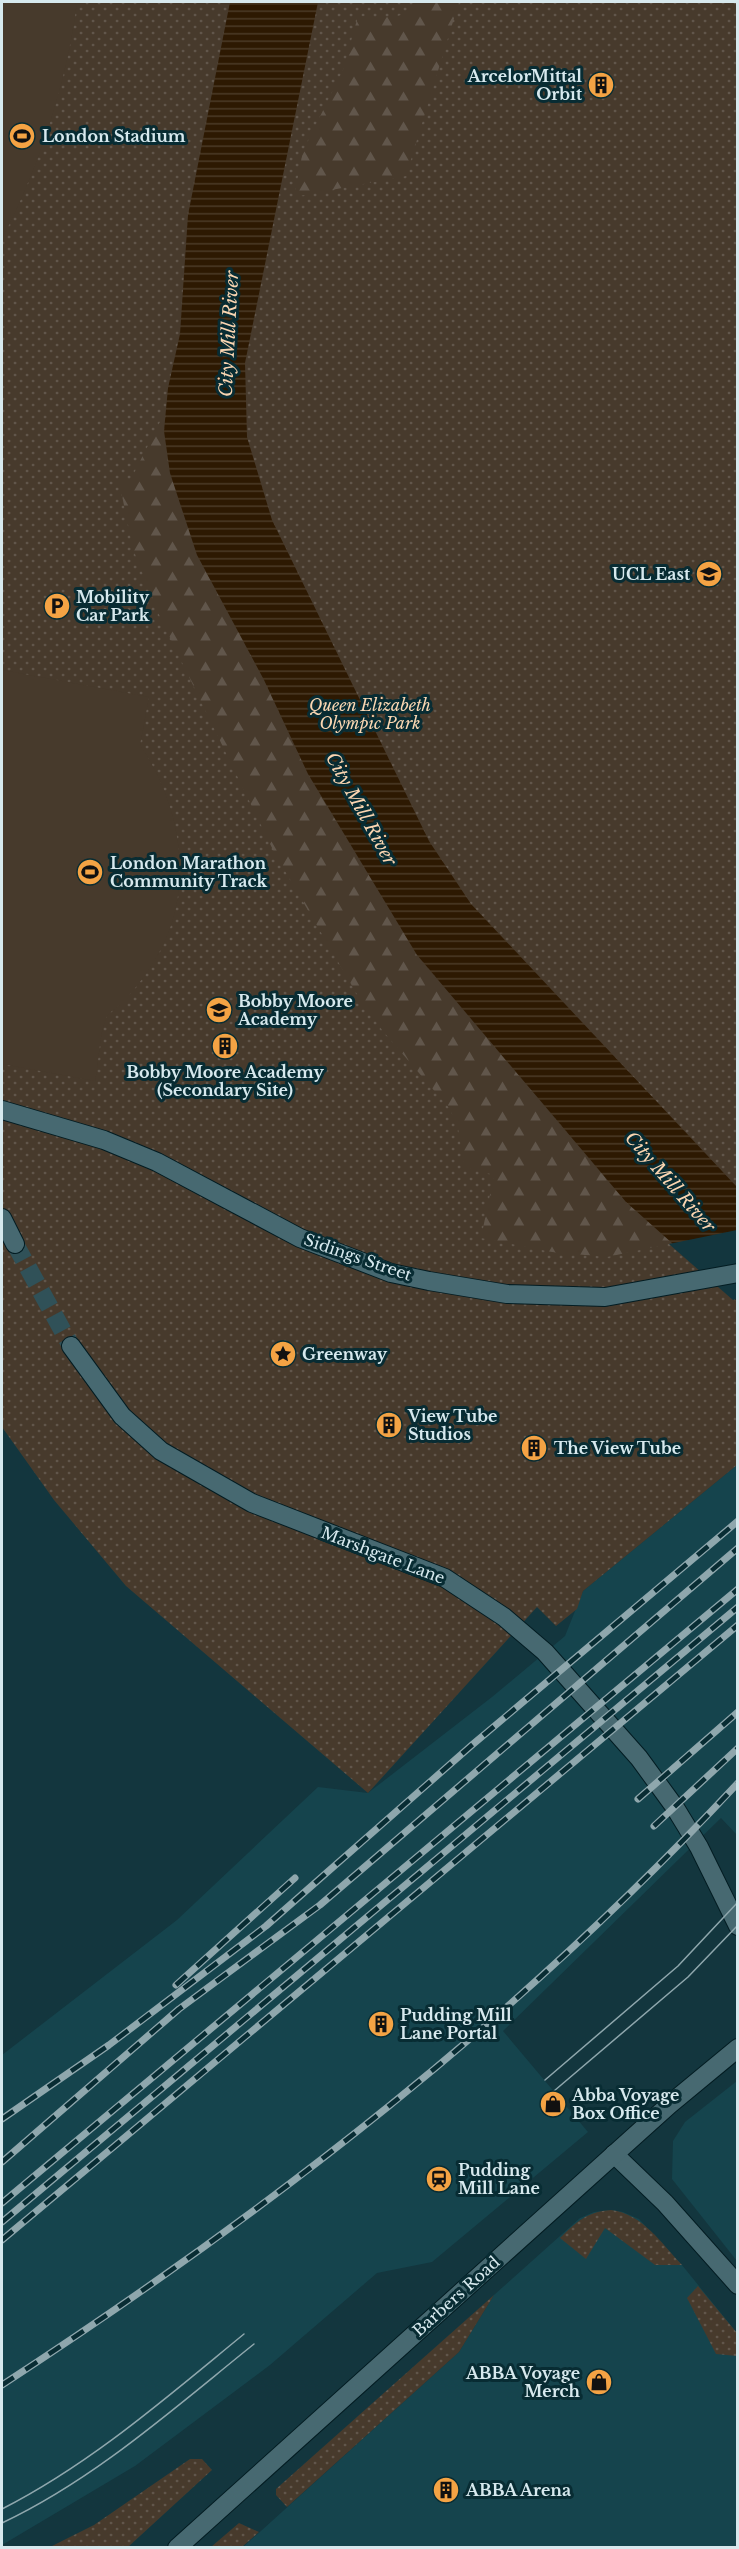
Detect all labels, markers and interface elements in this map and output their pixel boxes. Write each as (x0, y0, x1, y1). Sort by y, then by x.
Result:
place label: ArcelorMittal Orbit (467, 66, 583, 104)
building icon: ArcelorMittal Orbit (586, 70, 616, 100)
sports icon: London Stadium (7, 121, 37, 151)
place label: London Stadium (42, 126, 186, 146)
water label: City Mill River (215, 270, 243, 398)
school or university icon: UCL East (694, 559, 724, 589)
place label: UCL East (612, 564, 691, 584)
place label: Mobility Car Park (76, 587, 150, 625)
parking icon: Mobility Car Park (42, 591, 72, 621)
park label: Queen Elizabeth Olympic Park (309, 695, 431, 733)
water label: City Mill River (321, 748, 402, 870)
place label: London Marathon Community Track (110, 853, 268, 891)
sports icon: London Marathon Community Track (75, 857, 105, 887)
place label: Bobby Moore Academy (237, 991, 353, 1029)
school or university icon: Bobby Moore Academy (204, 995, 234, 1025)
building icon: Bobby Moore Academy (Secondary Site) (210, 1031, 240, 1061)
place label: Bobby Moore Academy (Secondary Site) (126, 1062, 324, 1100)
water label: City Mill River (620, 1127, 720, 1237)
street label: Sidings Street (301, 1229, 415, 1285)
place icon: Greenway (268, 1339, 298, 1369)
place label: Greenway (302, 1344, 388, 1364)
place label: View Tube Studios (407, 1406, 497, 1444)
building icon: View Tube Studios (374, 1410, 404, 1440)
building icon: The View Tube (519, 1433, 549, 1463)
place label: The View Tube (554, 1438, 681, 1458)
street label: Marshgate Lane (318, 1522, 448, 1588)
place label: Pudding Mill Lane Portal (400, 2005, 512, 2043)
building icon: Pudding Mill Lane Portal (366, 2009, 396, 2039)
place label: Abba Voyage Box Office (571, 2085, 679, 2123)
shop icon: Abba Voyage Box Office (538, 2089, 568, 2119)
place label: Pudding Mill Lane (458, 2160, 540, 2198)
station icon: Pudding Mill Lane (424, 2164, 454, 2194)
street label: Barbers Road (408, 2251, 504, 2340)
place label: ABBA Voyage Merch (465, 2363, 581, 2401)
shop icon: ABBA Voyage Merch (584, 2367, 614, 2397)
building icon: ABBA Arena (431, 2475, 461, 2505)
place label: ABBA Arena (465, 2480, 571, 2500)

